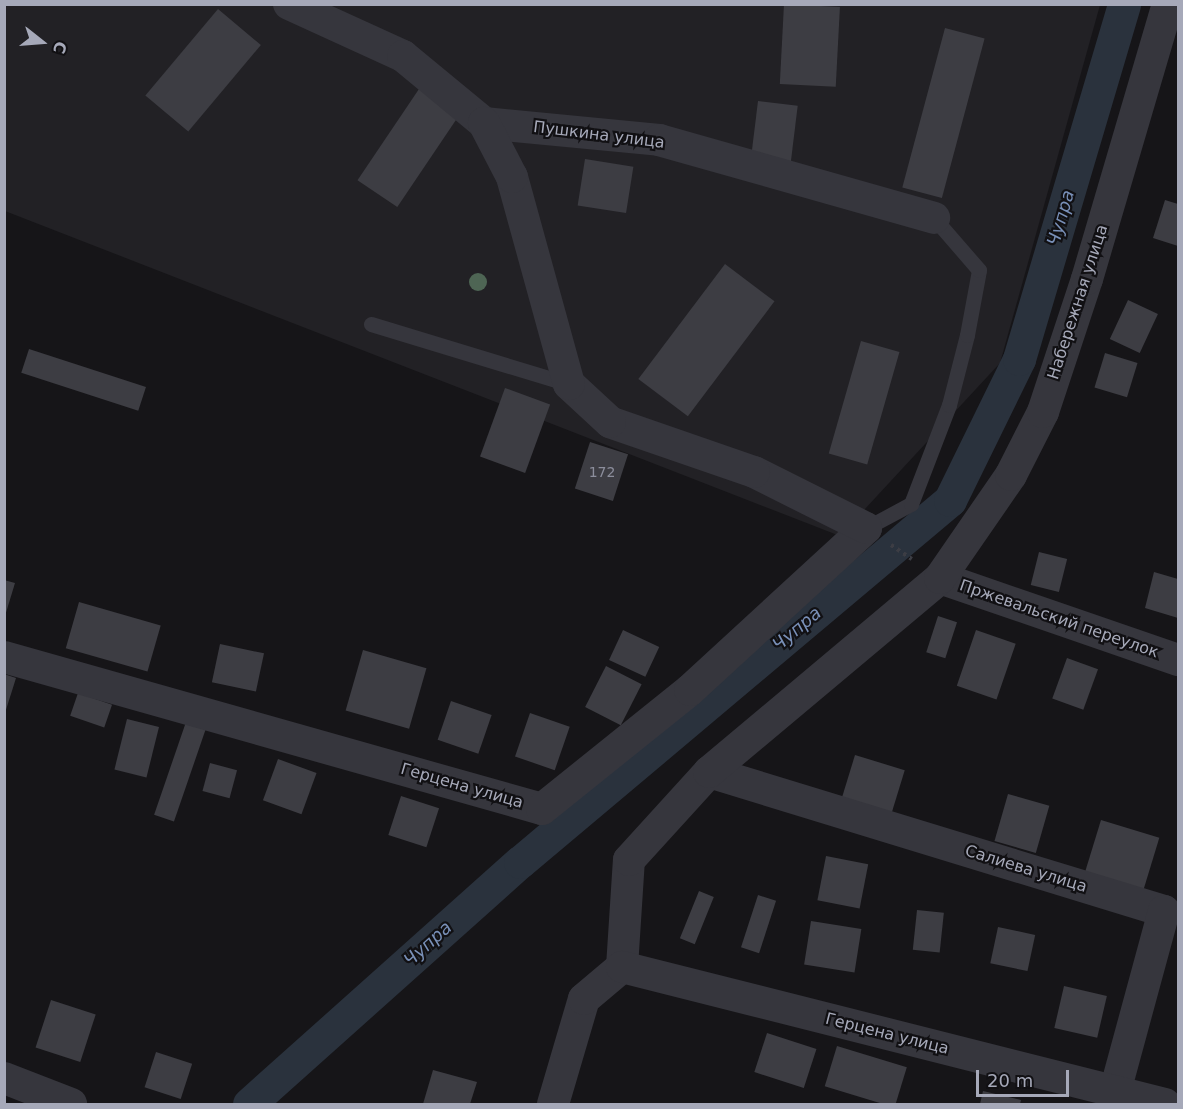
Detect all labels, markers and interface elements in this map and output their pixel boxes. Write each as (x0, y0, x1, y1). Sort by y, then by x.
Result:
north arrow (12, 12, 72, 72)
text: С (49, 39, 70, 56)
street label: Пушкина улица (532, 117, 666, 153)
water label: Чупра (1043, 188, 1079, 248)
street label: Набережная улица (1044, 222, 1112, 382)
house number: 172 (589, 464, 615, 480)
street label: Пржевальский переулок (957, 576, 1161, 662)
water label: Чупра (768, 602, 826, 656)
street label: Герцена улица (398, 759, 526, 813)
street label: Салиева улица (963, 841, 1089, 897)
water label: Чупра (400, 917, 456, 971)
street label: Герцена улица (823, 1009, 951, 1059)
scale bar (979, 1058, 1072, 1096)
text: 20 m (987, 1070, 1033, 1091)

